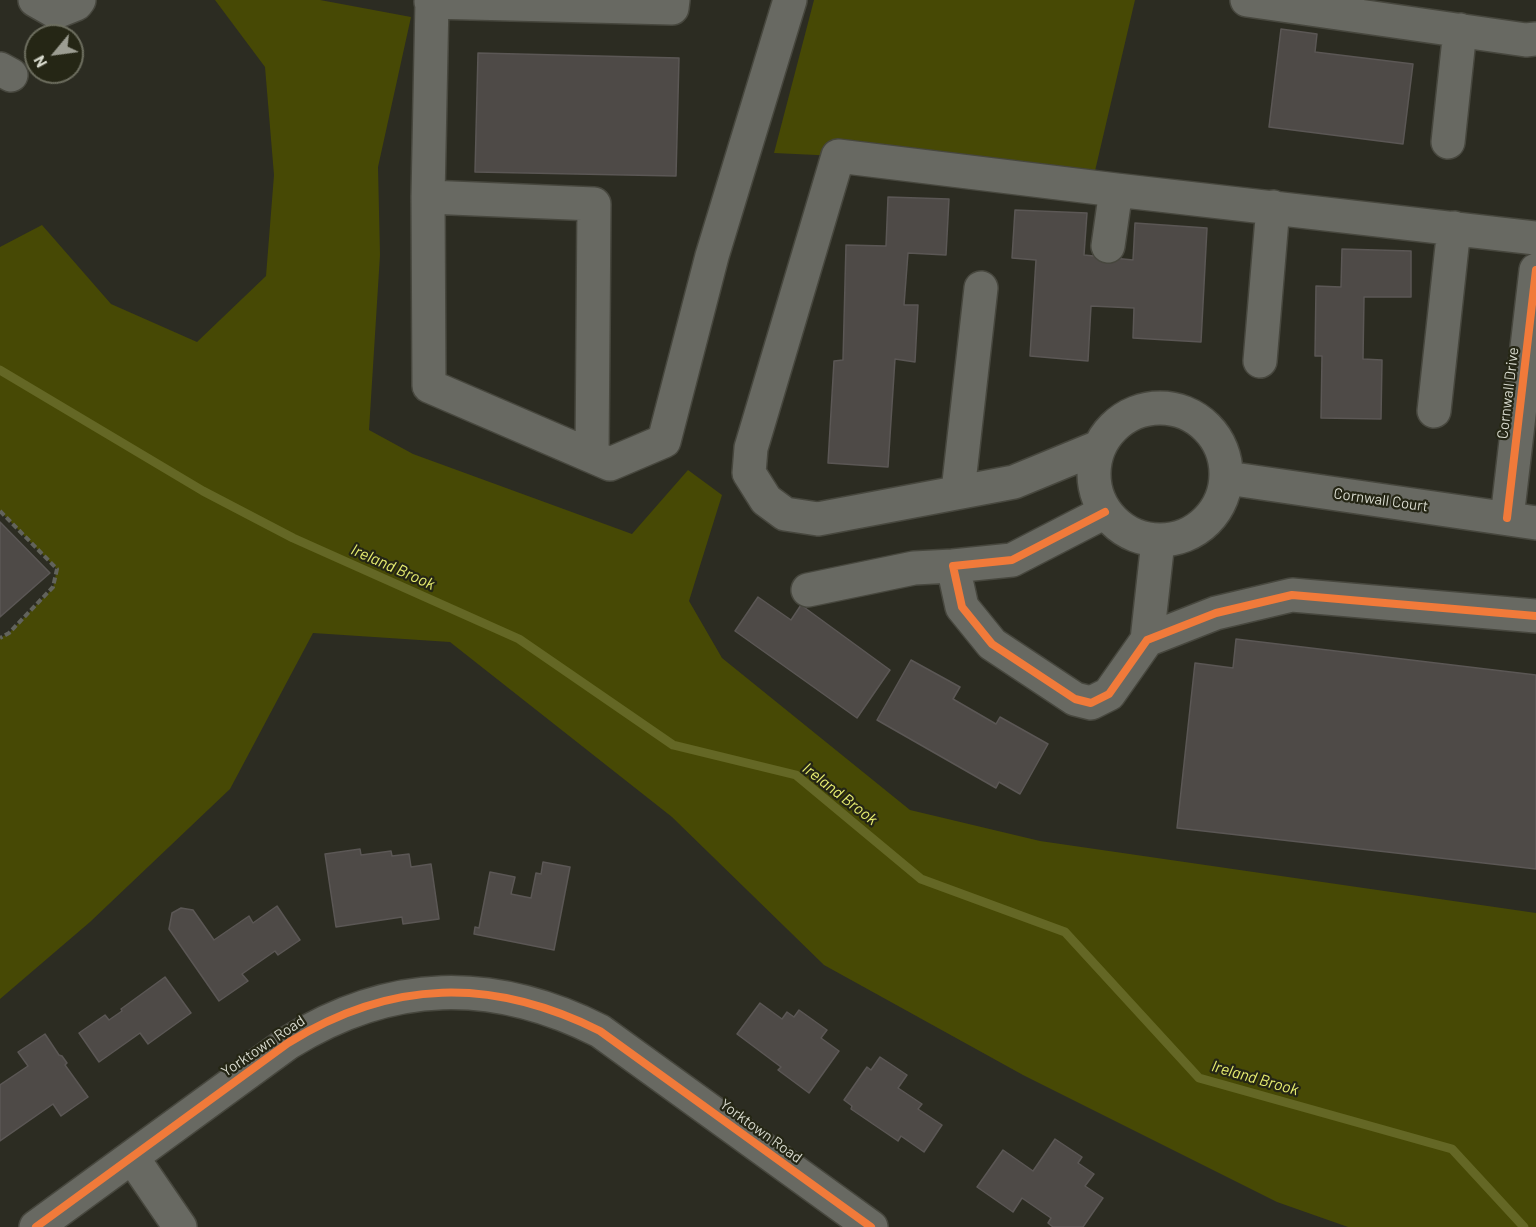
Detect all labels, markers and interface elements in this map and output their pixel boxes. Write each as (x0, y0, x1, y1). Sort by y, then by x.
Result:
north arrow (24, 24, 84, 84)
text: N (29, 53, 50, 71)
street label: Cornwall Drive (1493, 346, 1523, 440)
street label: Cornwall Court (1333, 484, 1429, 516)
water label: Ireland Brook (348, 540, 438, 594)
water label: Ireland Brook (799, 759, 881, 829)
street label: Yorktown Road (218, 1011, 308, 1081)
water label: Ireland Brook (1209, 1056, 1301, 1100)
street label: Yorktown Road (717, 1095, 805, 1167)

